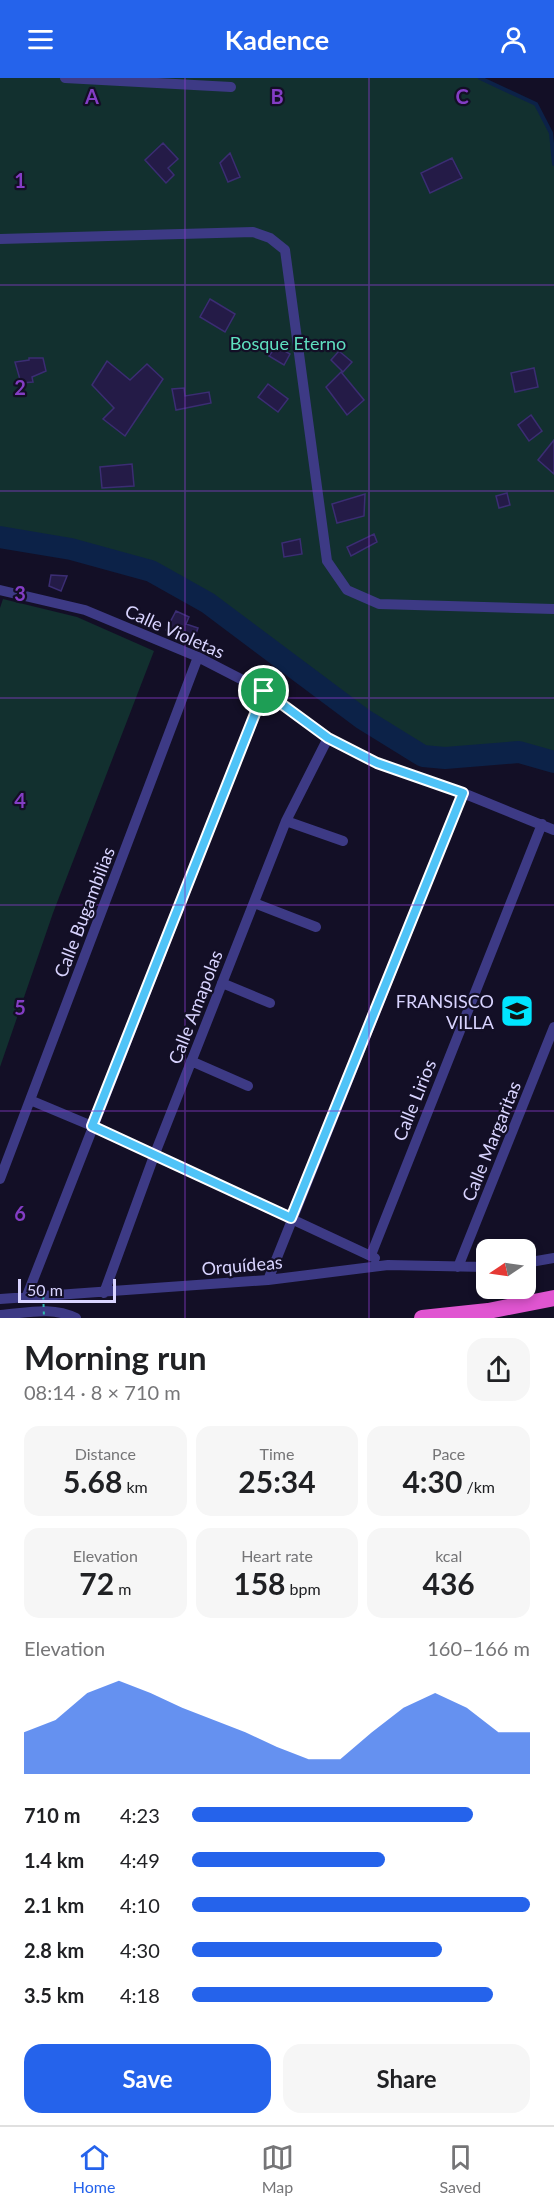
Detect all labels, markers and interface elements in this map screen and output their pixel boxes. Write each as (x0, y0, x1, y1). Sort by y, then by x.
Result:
icon: menu (24, 23, 57, 56)
text: Kadence (225, 23, 329, 56)
icon: person (497, 23, 530, 56)
text: A (84, 84, 99, 108)
text: B (270, 84, 284, 108)
text: C (455, 84, 469, 108)
text: 1 (14, 168, 26, 192)
park label: Bosque Eterno (230, 332, 346, 354)
text: 2 (14, 375, 26, 399)
text: 3 (14, 581, 26, 605)
street label: Calle Violetas (122, 599, 228, 663)
pin (238, 665, 289, 716)
icon: arrive (247, 674, 280, 707)
text: 4 (14, 788, 26, 812)
street label: Calle Bugambilias (49, 844, 119, 980)
street label: Calle Amapolas (163, 947, 227, 1067)
place label: FRANSISCO VILLA (396, 990, 495, 1033)
school or university icon: FRANSISCO VILLA (499, 993, 535, 1029)
text: 5 (14, 995, 26, 1019)
street label: Calle Lirios (388, 1056, 440, 1144)
street label: Calle Margaritas (457, 1077, 525, 1204)
text: 6 (14, 1201, 26, 1225)
north arrow (476, 1239, 536, 1299)
map controls (476, 1239, 536, 1299)
street label: Orquídeas (201, 1250, 284, 1279)
scale bar (18, 1276, 116, 1304)
text: 50 m (27, 1280, 63, 1299)
text: Morning run (24, 1337, 207, 1377)
button: share (467, 1338, 530, 1401)
text: 08:14 · 8 × 710 m (24, 1380, 181, 1404)
text: Distance (75, 1444, 136, 1463)
text: Time (260, 1444, 294, 1463)
text: Pace (432, 1444, 465, 1463)
text: 5.68 (63, 1463, 122, 1499)
text: 25:34 (238, 1463, 316, 1499)
text: 4:30 (402, 1463, 462, 1499)
text: km (122, 1477, 148, 1496)
text: /km (462, 1477, 495, 1496)
text: Elevation (73, 1546, 138, 1565)
text: Heart rate (241, 1546, 313, 1565)
text: kcal (435, 1546, 462, 1565)
text: 72 (79, 1565, 114, 1601)
text: 158 (233, 1565, 286, 1601)
text: 436 (423, 1565, 475, 1601)
text: m (114, 1579, 131, 1598)
text: bpm (286, 1579, 321, 1598)
text: Elevation (24, 1636, 105, 1660)
text: 160–166 m (427, 1636, 530, 1660)
text: 710 m (24, 1803, 80, 1827)
text: 4:23 (120, 1803, 160, 1827)
text: 1.4 km (24, 1848, 84, 1872)
text: 4:49 (120, 1848, 160, 1872)
text: 2.1 km (24, 1893, 84, 1917)
text: 4:10 (120, 1893, 160, 1917)
text: 2.8 km (24, 1938, 84, 1962)
text: 4:30 (120, 1938, 160, 1962)
text: 3.5 km (24, 1983, 84, 2007)
text: 4:18 (120, 1983, 160, 2007)
button: Save (24, 2044, 271, 2113)
button: Share (283, 2044, 530, 2113)
tab: Home (73, 2141, 115, 2196)
tab: Map (261, 2141, 294, 2196)
tab: Saved (439, 2141, 481, 2196)

